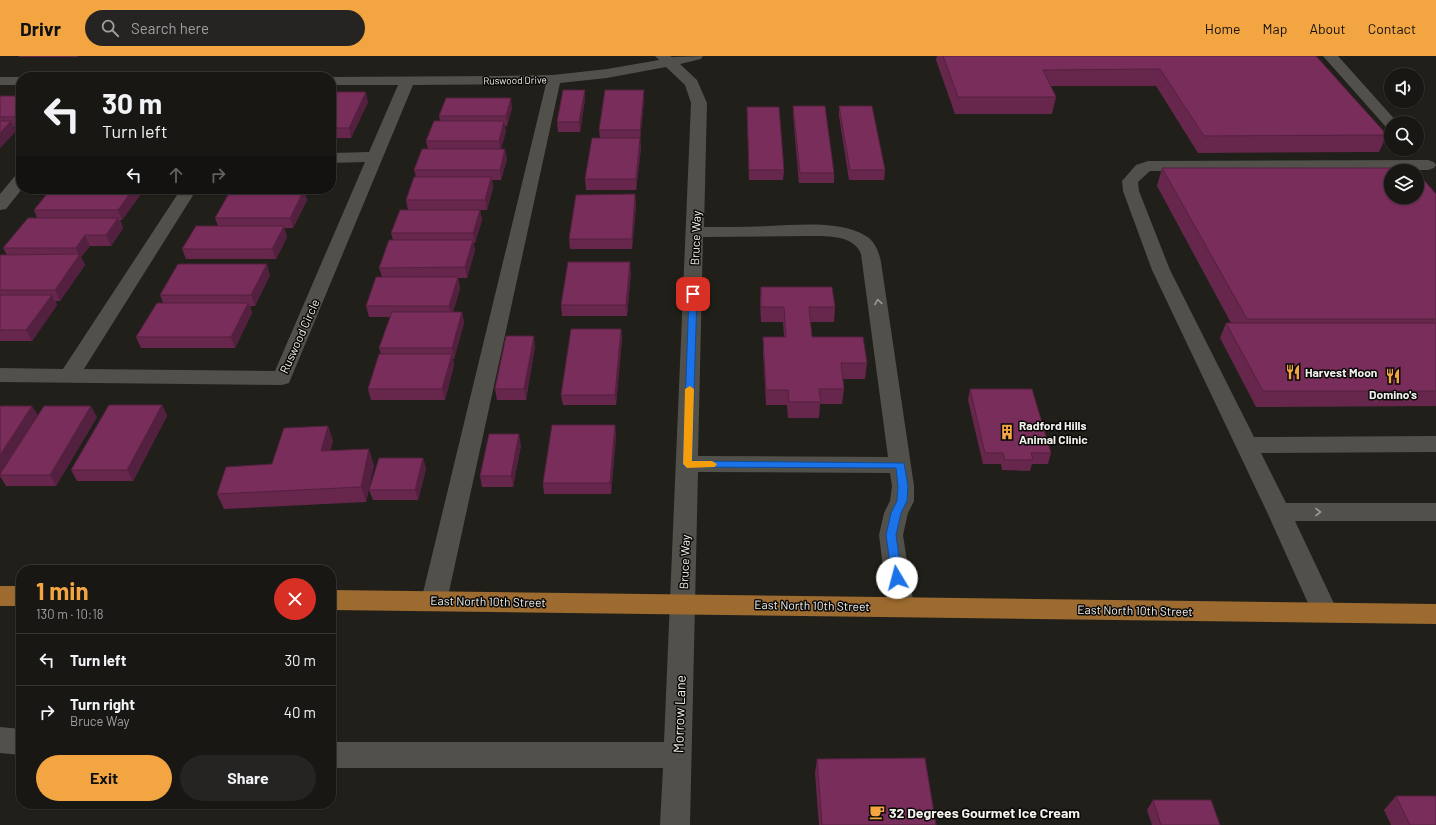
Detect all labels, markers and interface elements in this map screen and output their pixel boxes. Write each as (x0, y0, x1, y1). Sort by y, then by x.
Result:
search box (85, 10, 365, 46)
text: Drivr (20, 17, 61, 40)
icon: search (99, 17, 121, 39)
text: Search here (131, 19, 209, 37)
text: Home (1205, 20, 1241, 37)
text: Map (1263, 20, 1287, 37)
text: About (1309, 20, 1346, 37)
text: Contact (1368, 20, 1416, 37)
map controls (1384, 68, 1424, 204)
button: sound (1384, 68, 1424, 108)
street label: Ruswood Drive (483, 73, 547, 87)
text: 30 m (102, 86, 162, 120)
icon: left (36, 88, 88, 140)
button: search (1384, 116, 1424, 156)
text: Turn left (102, 120, 168, 142)
icon: left (123, 164, 145, 186)
icon: ahead (165, 164, 187, 186)
icon: right (207, 164, 229, 186)
button: layers (1384, 164, 1424, 204)
street label: Bruce Way (687, 210, 703, 266)
pin (676, 277, 710, 311)
icon: arrive (682, 283, 704, 305)
street label: Ruswood Circle (276, 297, 322, 375)
one-way arrow (874, 299, 883, 305)
restaurant icon: Harvest Moon (1284, 363, 1302, 381)
place label: Harvest Moon (1305, 365, 1377, 379)
restaurant icon: Domino's (1384, 367, 1402, 385)
place label: Domino's (1369, 387, 1417, 401)
place label: Radford Hills Animal Clinic (1019, 418, 1088, 446)
building icon: Radford Hills Animal Clinic (998, 423, 1016, 441)
one-way arrow (1315, 508, 1321, 516)
street label: Bruce Way (676, 534, 692, 590)
position arrow (876, 557, 918, 599)
text: 1 min (36, 576, 89, 605)
button: close (274, 578, 316, 620)
street label: East North 10th Street (430, 593, 546, 609)
street label: East North 10th Street (754, 597, 870, 613)
street label: East North 10th Street (1077, 602, 1193, 618)
text: 130 m · 10:18 (36, 606, 104, 622)
icon: left (36, 649, 58, 671)
text: Turn left (70, 651, 126, 669)
text: 30 m (284, 651, 316, 669)
street label: Morrow Lane (669, 675, 689, 753)
text: Turn right (70, 695, 135, 713)
icon: right (36, 701, 58, 723)
text: 40 m (284, 703, 316, 721)
text: Bruce Way (70, 713, 129, 729)
button: Exit (36, 755, 172, 801)
button: Share (180, 755, 316, 801)
cafe icon: 32 Degrees Gourmet Ice Cream (868, 803, 886, 821)
place label: 32 Degrees Gourmet Ice Cream (889, 804, 1080, 821)

